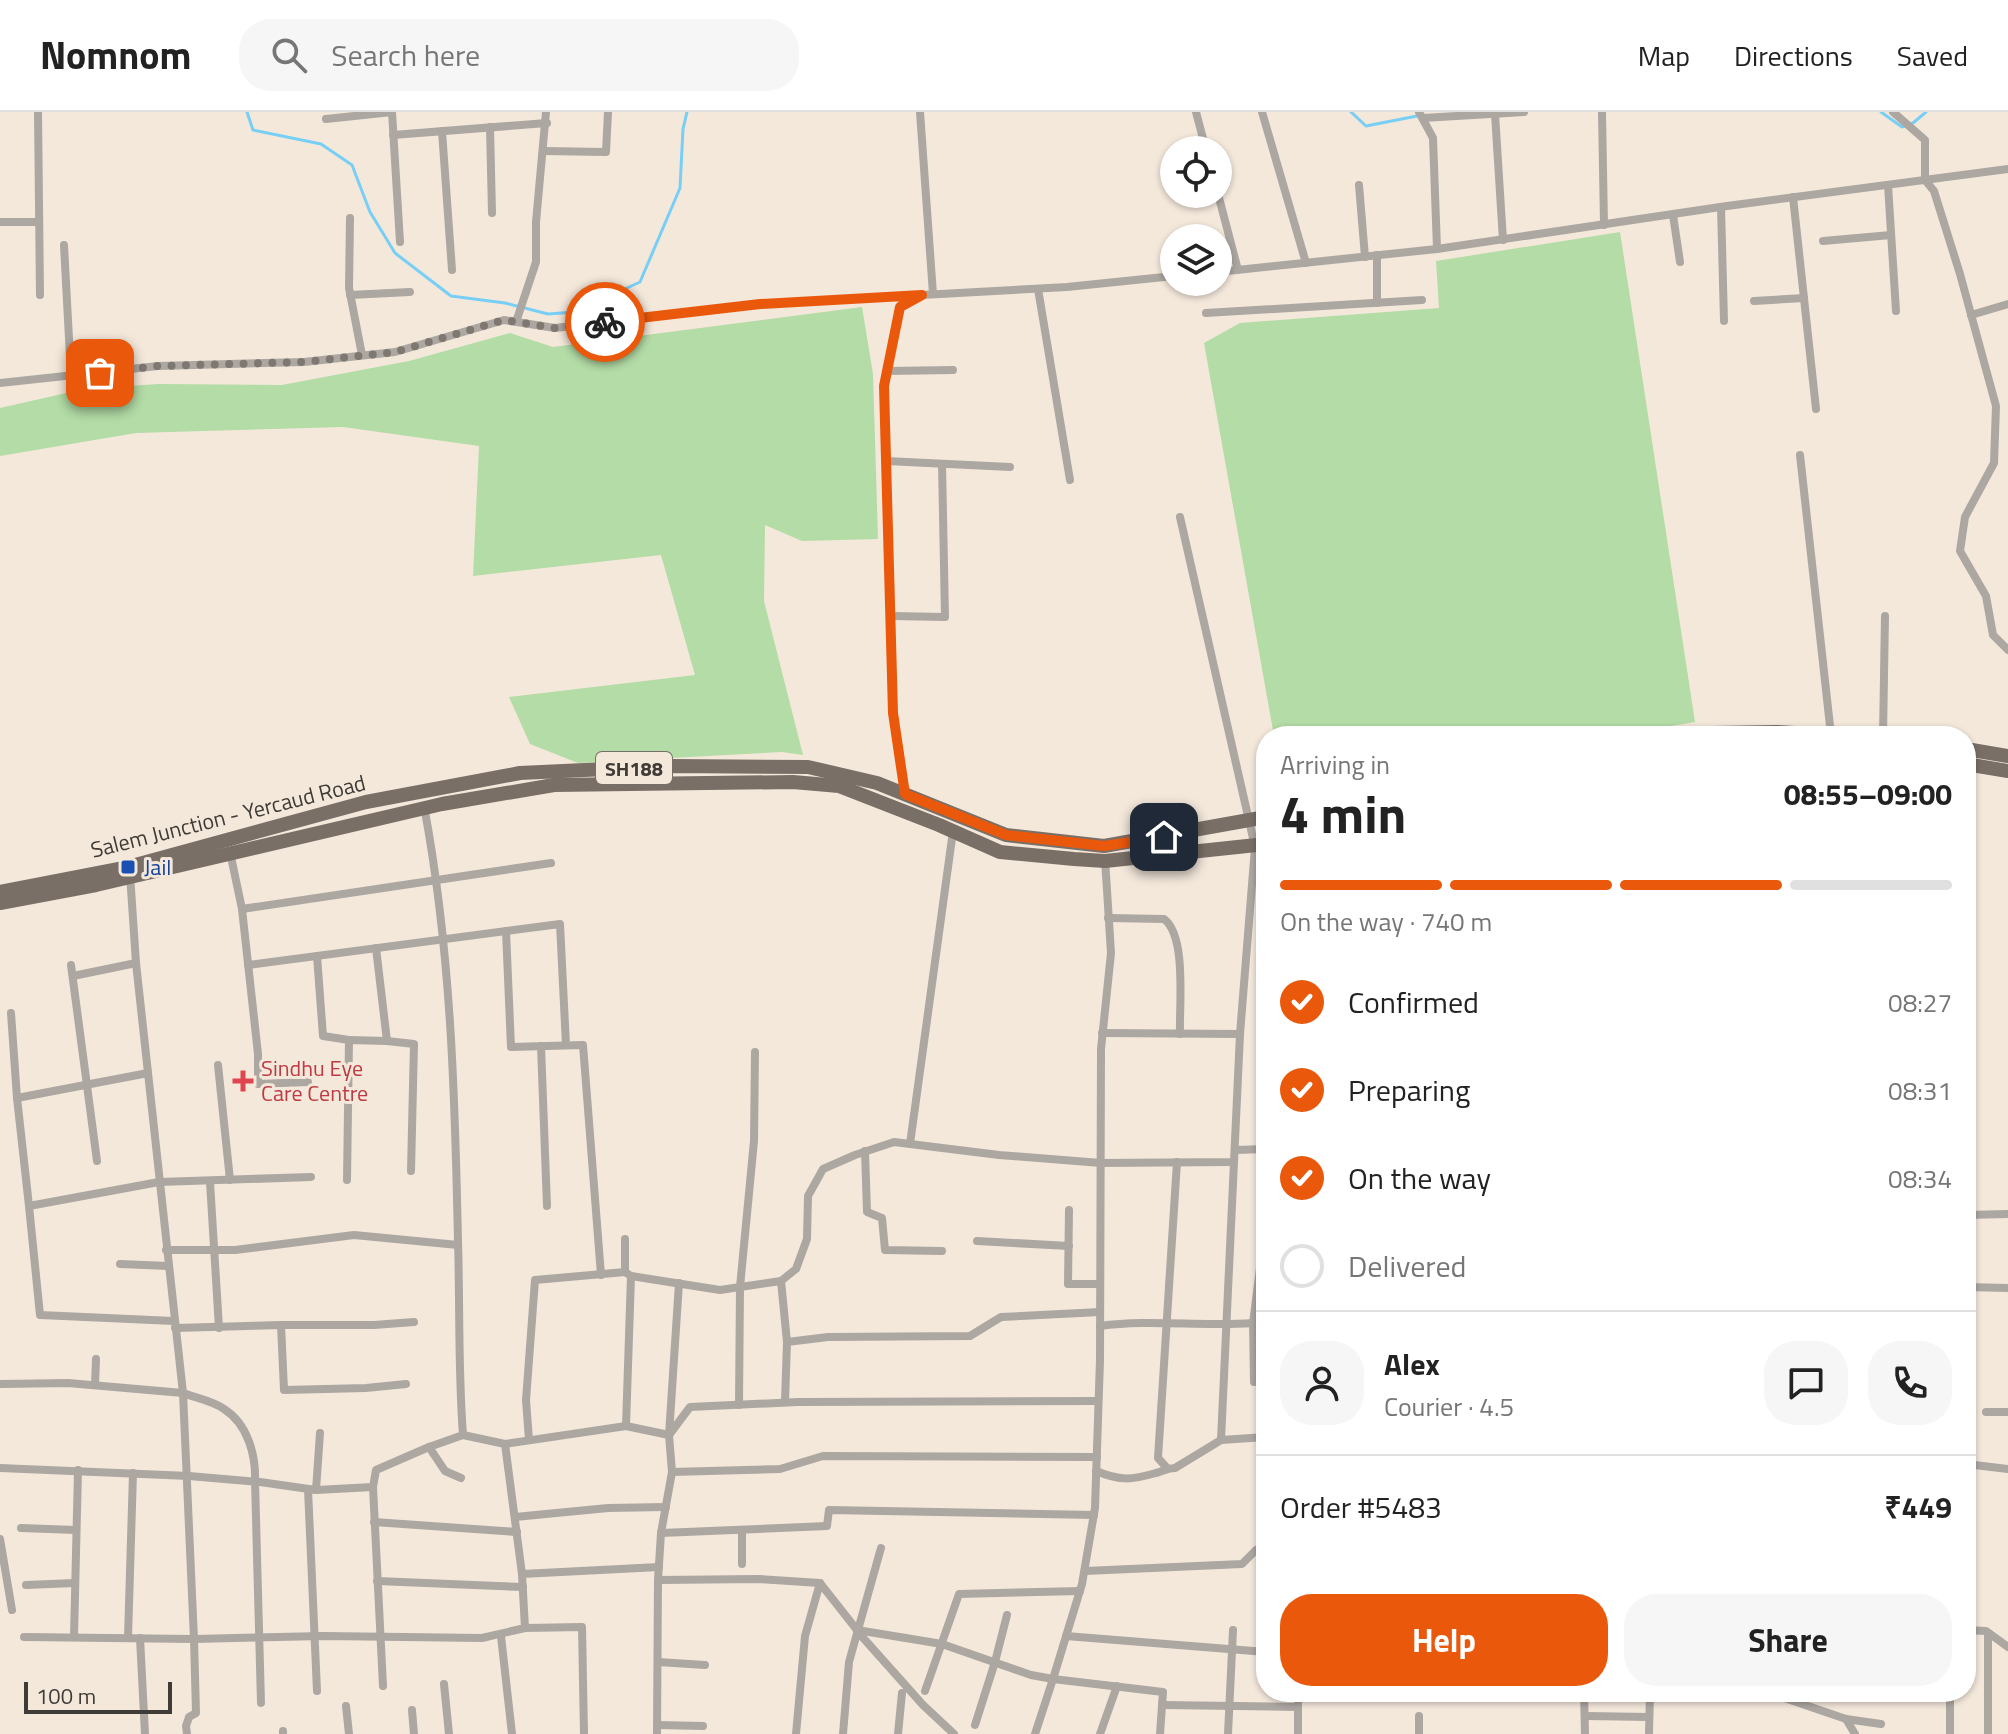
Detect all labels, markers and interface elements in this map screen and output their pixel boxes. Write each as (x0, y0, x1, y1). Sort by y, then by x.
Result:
search box (239, 19, 799, 91)
text: Nomnom (40, 26, 191, 84)
text: Search here (331, 32, 480, 78)
icon: search (267, 33, 311, 77)
text: Map (1638, 34, 1690, 77)
text: Directions (1734, 34, 1853, 77)
text: Saved (1897, 34, 1968, 77)
map controls (1160, 136, 1232, 296)
button: locate (1160, 136, 1232, 208)
button: layers (1160, 224, 1232, 296)
courier (565, 282, 645, 362)
icon: bike (583, 300, 627, 344)
pin (66, 339, 134, 407)
icon: bag (78, 351, 122, 395)
text: Arriving in (1280, 745, 1390, 784)
road number: SH188 (596, 752, 672, 784)
street label: Salem Junction - Yercaud Road (87, 765, 369, 867)
text: 08:55–09:00 (1784, 771, 1952, 817)
text: 4 min (1280, 774, 1406, 853)
pin (1130, 803, 1198, 871)
icon: home (1142, 815, 1186, 859)
place label: Jail (144, 850, 171, 884)
marker: Jail (119, 858, 137, 876)
text: On the way · 740 m (1280, 902, 1492, 941)
text: Confirmed (1348, 979, 1479, 1025)
icon: check (1280, 980, 1324, 1024)
text: 08:27 (1888, 983, 1952, 1022)
place label: Sindhu Eye Care Centre (261, 1051, 368, 1110)
text: Preparing (1348, 1067, 1470, 1113)
icon: check (1280, 1068, 1324, 1112)
marker: Sindhu Eye Care Centre (232, 1070, 254, 1092)
text: 08:31 (1888, 1071, 1952, 1110)
text: On the way (1348, 1155, 1491, 1201)
icon: check (1280, 1156, 1324, 1200)
text: 08:34 (1888, 1159, 1952, 1198)
text: Delivered (1348, 1243, 1466, 1289)
button: person (1280, 1341, 1364, 1425)
text: Alex (1384, 1341, 1440, 1387)
button: chat (1764, 1341, 1848, 1425)
button: phone (1868, 1341, 1952, 1425)
text: Courier · 4.5 (1384, 1387, 1514, 1426)
text: Order #5483 (1280, 1484, 1442, 1530)
text: ₹449 (1884, 1484, 1952, 1530)
button: Help (1280, 1594, 1608, 1686)
button: Share (1624, 1594, 1952, 1686)
scale bar (24, 1678, 172, 1714)
text: 100 m (36, 1679, 96, 1713)

